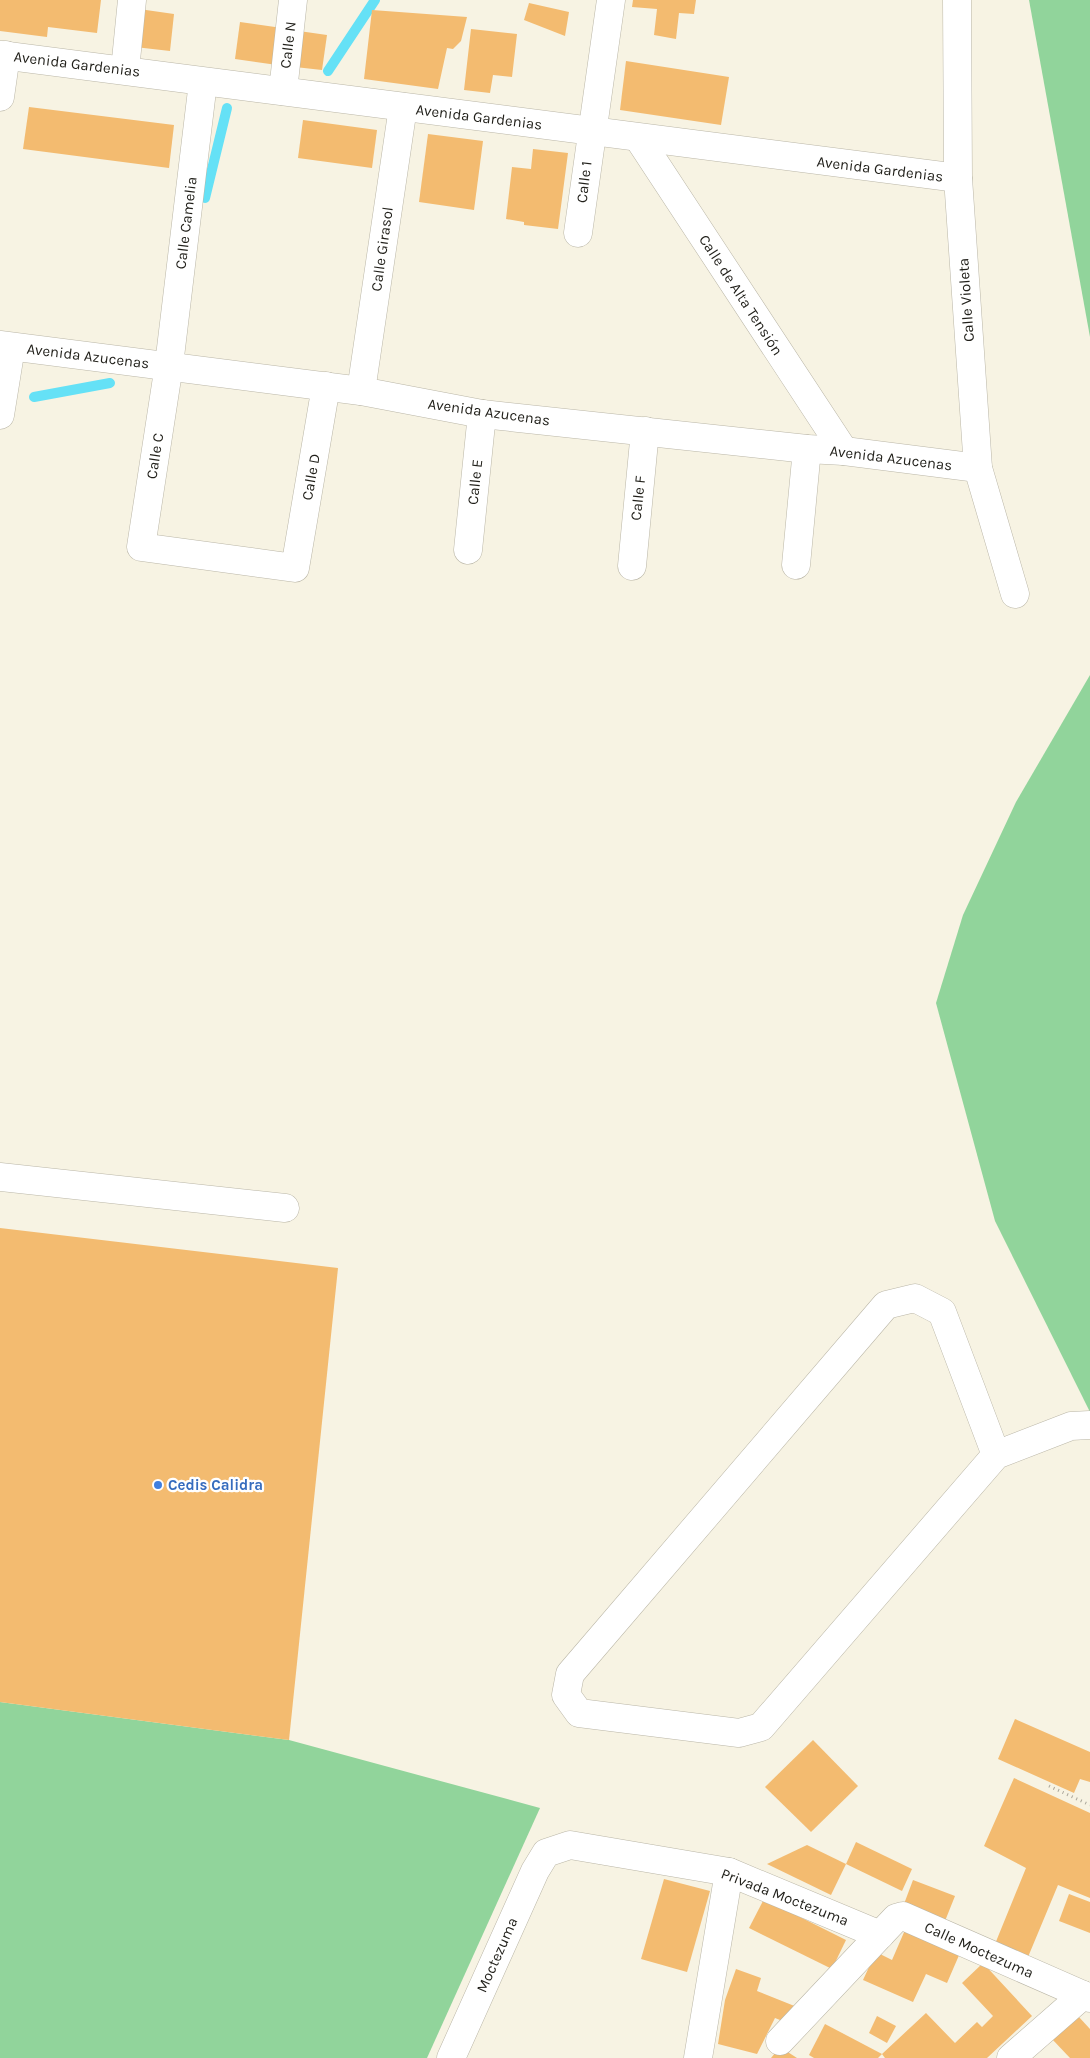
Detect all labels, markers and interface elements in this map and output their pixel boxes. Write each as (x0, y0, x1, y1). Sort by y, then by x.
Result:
street label: Calle N (276, 20, 300, 70)
street label: Avenida Gardenias (13, 47, 141, 81)
street label: Avenida Gardenias (415, 100, 543, 134)
street label: Avenida Gardenias (816, 152, 944, 186)
street label: Calle 1 (573, 160, 595, 204)
street label: Calle Camelia (171, 176, 201, 270)
street label: Calle Girasol (367, 206, 397, 292)
street label: Calle de Alta Tensión (695, 231, 787, 359)
street label: Calle Violeta (954, 257, 978, 343)
street label: Avenida Azucenas (26, 340, 150, 372)
street label: Avenida Azucenas (427, 395, 551, 429)
street label: Calle C (142, 432, 168, 480)
street label: Avenida Azucenas (829, 442, 953, 474)
street label: Calle D (298, 452, 324, 502)
street label: Calle E (464, 458, 486, 506)
street label: Calle F (627, 475, 649, 521)
place label: Cedis Calidra (168, 1476, 263, 1494)
marker: Cedis Calidra (152, 1479, 164, 1491)
street label: Privada Moctezuma (719, 1864, 851, 1930)
street label: Moctezuma (472, 1915, 522, 1995)
street label: Calle Moctezuma (922, 1918, 1036, 1982)

